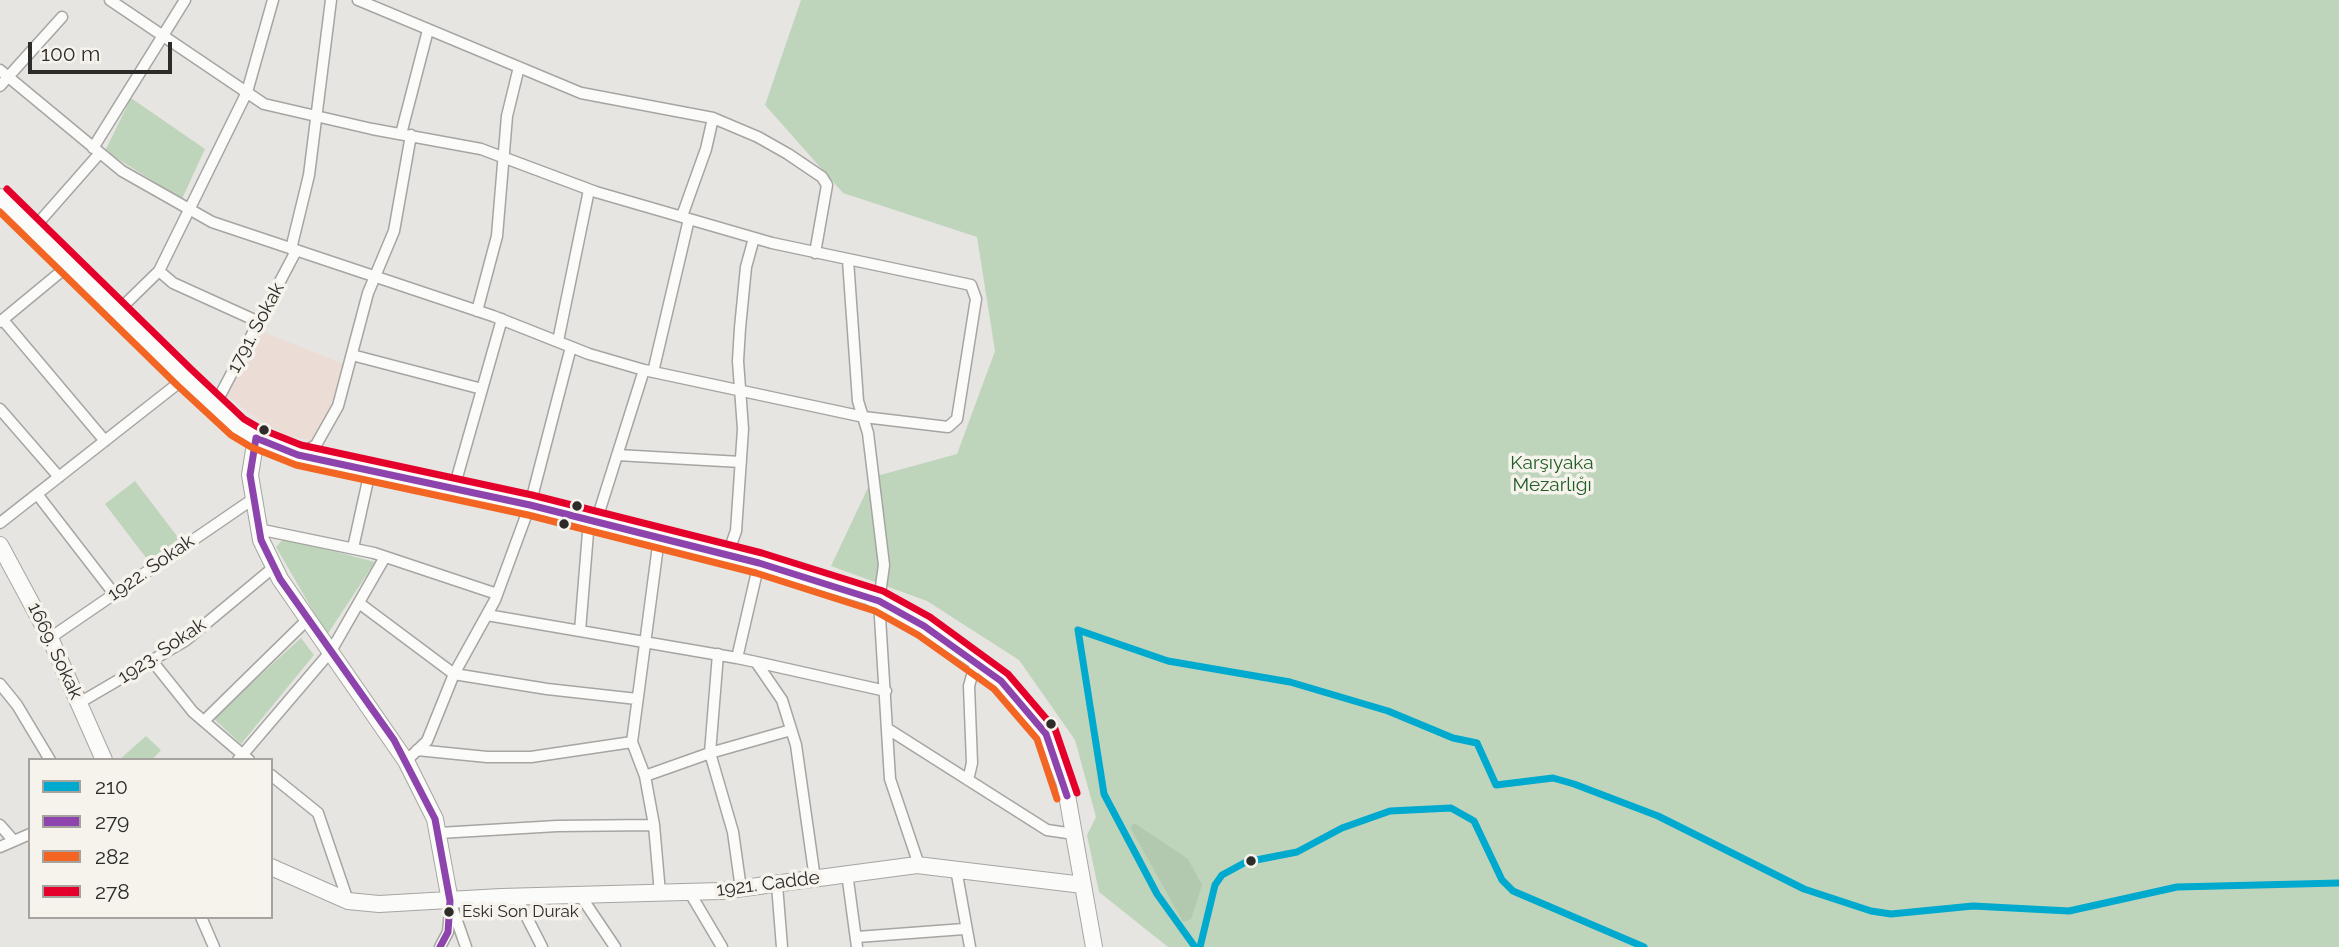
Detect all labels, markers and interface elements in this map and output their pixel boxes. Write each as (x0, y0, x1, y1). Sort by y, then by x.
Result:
scale bar (32, 28, 175, 72)
text: 100 m (41, 41, 100, 66)
street label: 1791. Sokak (223, 279, 289, 377)
unlabelled marker (257, 423, 271, 437)
park label: Karşıyaka Mezarlığı (1510, 452, 1594, 496)
unlabelled marker (570, 499, 584, 513)
unlabelled marker (557, 517, 571, 531)
street label: 1922. Sokak (103, 530, 199, 606)
street label: 1669. Sokak (23, 599, 87, 703)
street label: 1923. Sokak (114, 613, 210, 689)
unlabelled marker (1044, 717, 1058, 731)
legend (28, 758, 273, 919)
text: 210 (95, 774, 128, 799)
text: 279 (95, 809, 129, 834)
text: 282 (95, 844, 129, 869)
unlabelled marker (1244, 854, 1258, 868)
street label: 1921. Cadde (715, 866, 821, 902)
text: 278 (95, 879, 130, 904)
place label: Eski Son Durak (462, 902, 579, 922)
marker: Eski Son Durak (442, 905, 456, 919)

